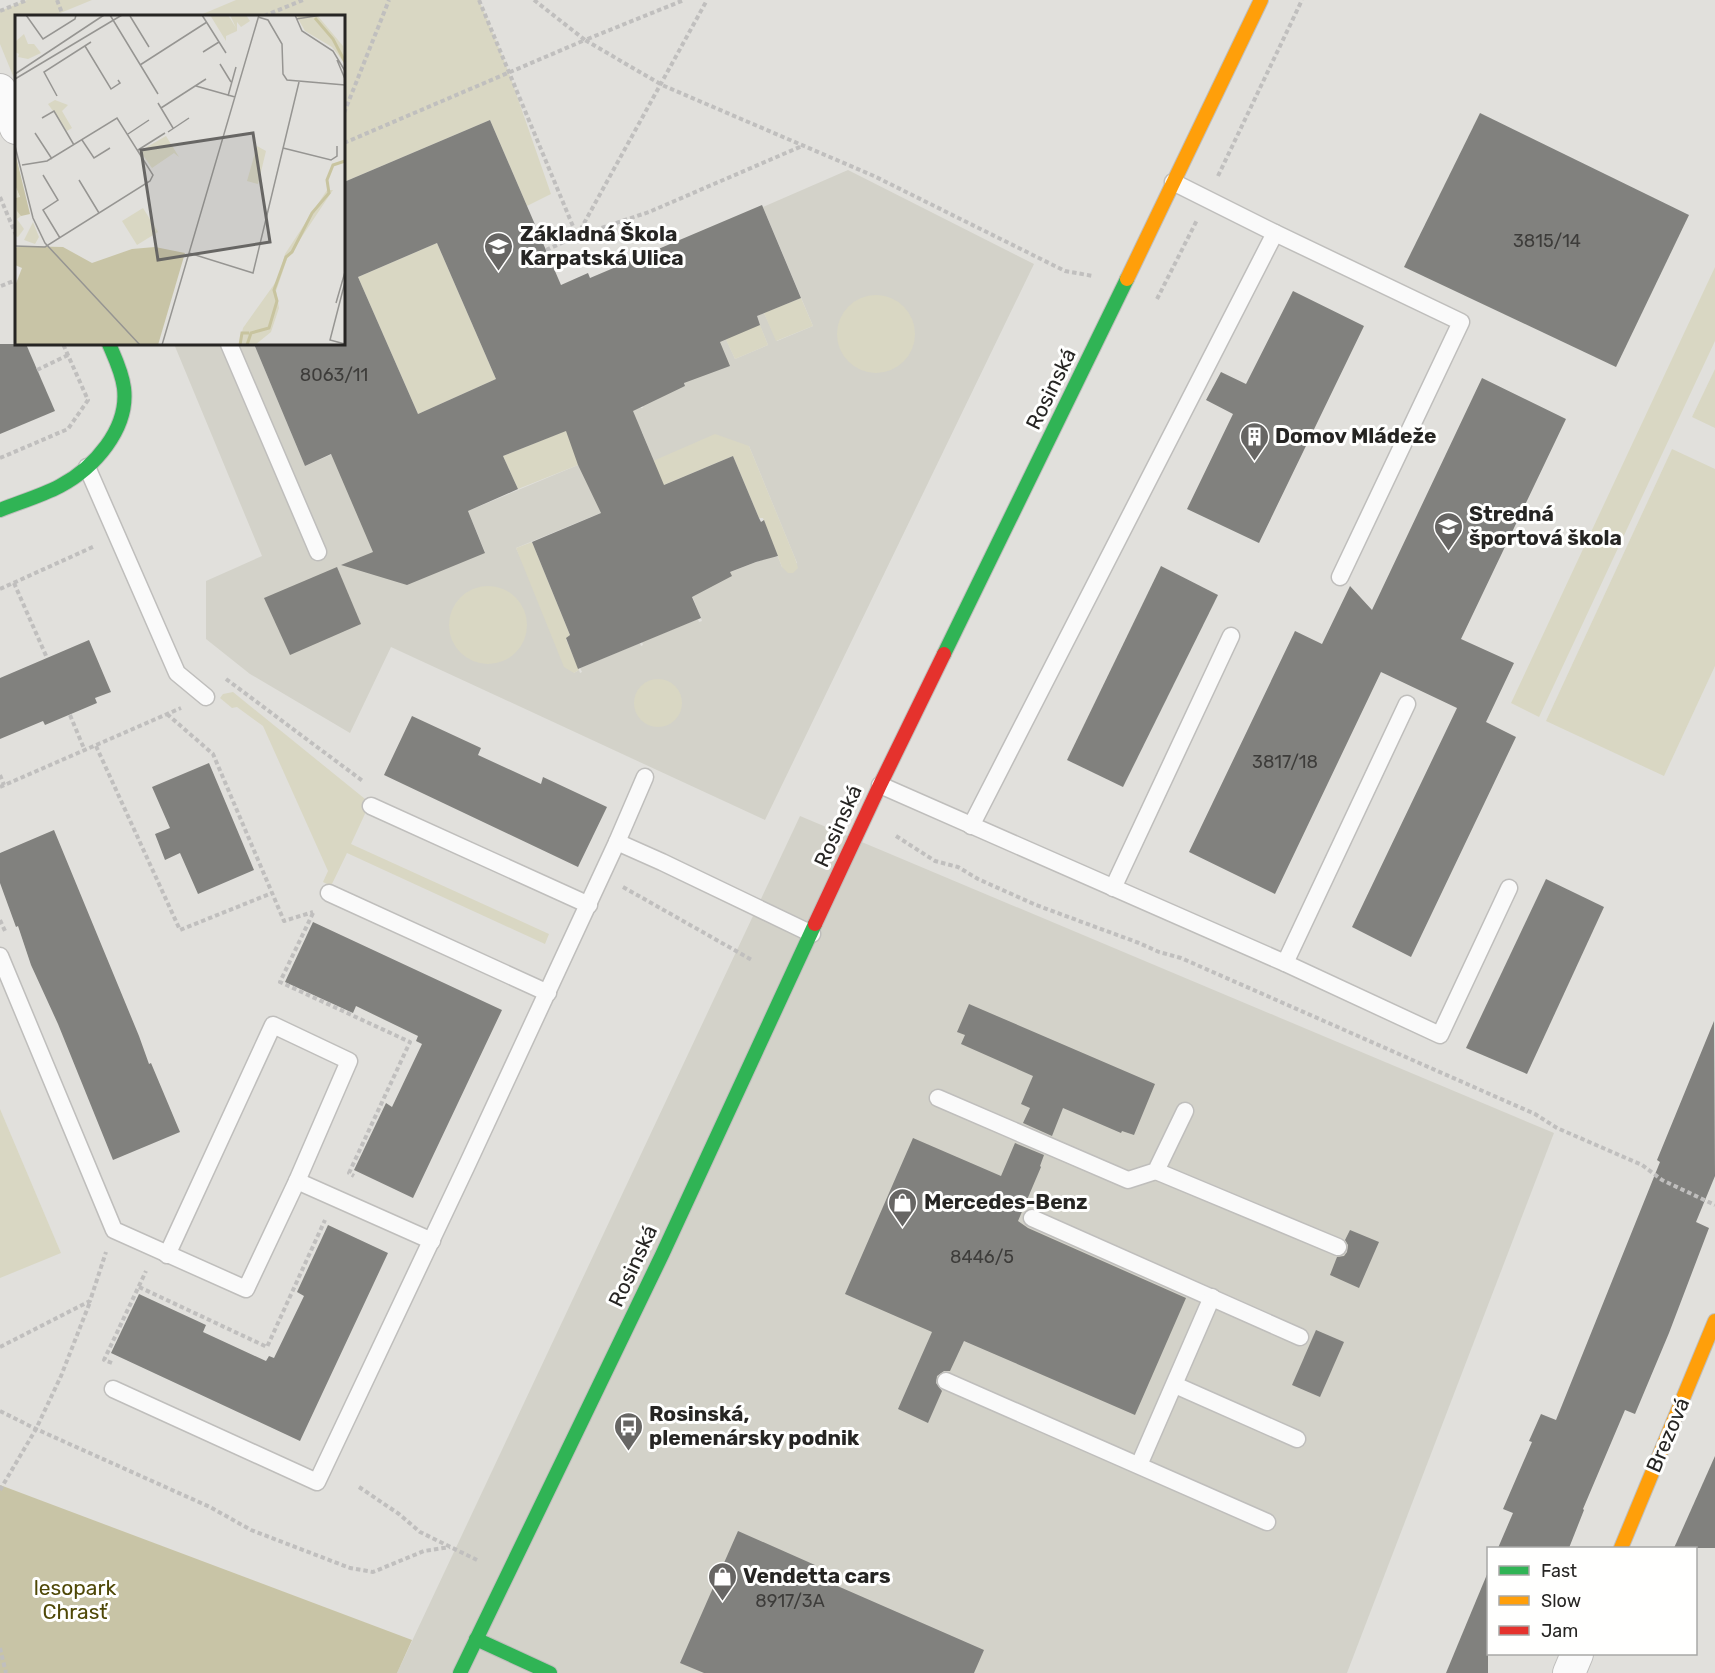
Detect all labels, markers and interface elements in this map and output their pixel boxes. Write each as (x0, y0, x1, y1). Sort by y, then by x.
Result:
inset map (15, 15, 345, 345)
place label: Základná Škola Karpatská Ulica (520, 221, 684, 270)
school or university icon: Základná Škola Karpatská Ulica (483, 230, 515, 272)
house number: 3815/14 (1513, 230, 1581, 252)
street label: Rosinská (1020, 344, 1081, 433)
house number: 8063/11 (300, 364, 368, 386)
building icon: Domov Mládeže (1238, 420, 1270, 462)
place label: Domov Mládeže (1275, 423, 1436, 448)
place label: Stredná športová škola (1469, 501, 1622, 550)
school or university icon: Stredná športová škola (1432, 510, 1464, 552)
house number: 3817/18 (1252, 751, 1318, 773)
street label: Rosinská (808, 781, 867, 871)
shop icon: Mercedes-Benz (887, 1186, 919, 1228)
place label: Mercedes-Benz (924, 1189, 1088, 1214)
street label: Rosinská (603, 1221, 662, 1311)
house number: 8446/5 (950, 1246, 1014, 1268)
street label: Brezová (1641, 1394, 1694, 1476)
place label: Rosinská, plemenársky podnik (649, 1401, 860, 1450)
bus stop icon: Rosinská, plemenársky podnik (612, 1410, 644, 1452)
legend (1487, 1547, 1697, 1655)
shop icon: Vendetta cars (706, 1560, 738, 1602)
text: Fast (1541, 1560, 1577, 1582)
place label: Vendetta cars (743, 1563, 891, 1588)
park label: lesopark Chrasť (34, 1575, 116, 1624)
house number: 8917/3A (755, 1590, 825, 1612)
text: Slow (1541, 1590, 1581, 1612)
text: Jam (1541, 1620, 1578, 1642)

